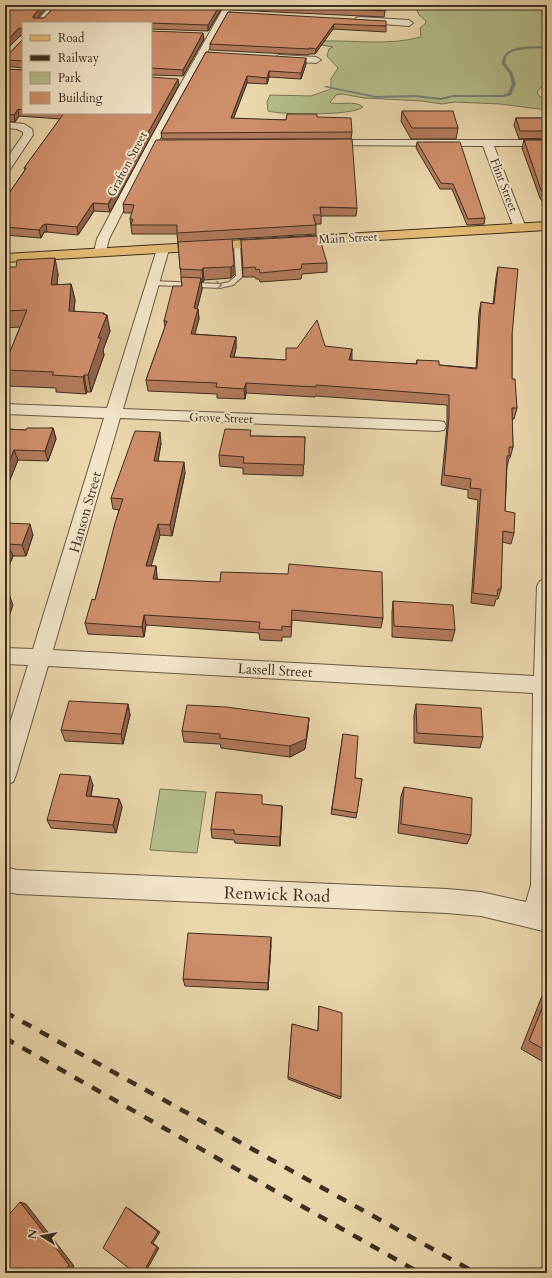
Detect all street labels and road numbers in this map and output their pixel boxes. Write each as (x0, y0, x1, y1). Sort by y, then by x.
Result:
street label: Grafton Street (103, 128, 151, 200)
street label: Flint Street (487, 156, 522, 214)
street label: Main Street (318, 228, 378, 248)
street label: Grove Street (189, 409, 253, 427)
street label: Hanson Street (65, 469, 106, 555)
street label: Lassell Street (237, 659, 313, 682)
street label: Renwick Road (223, 881, 331, 908)

